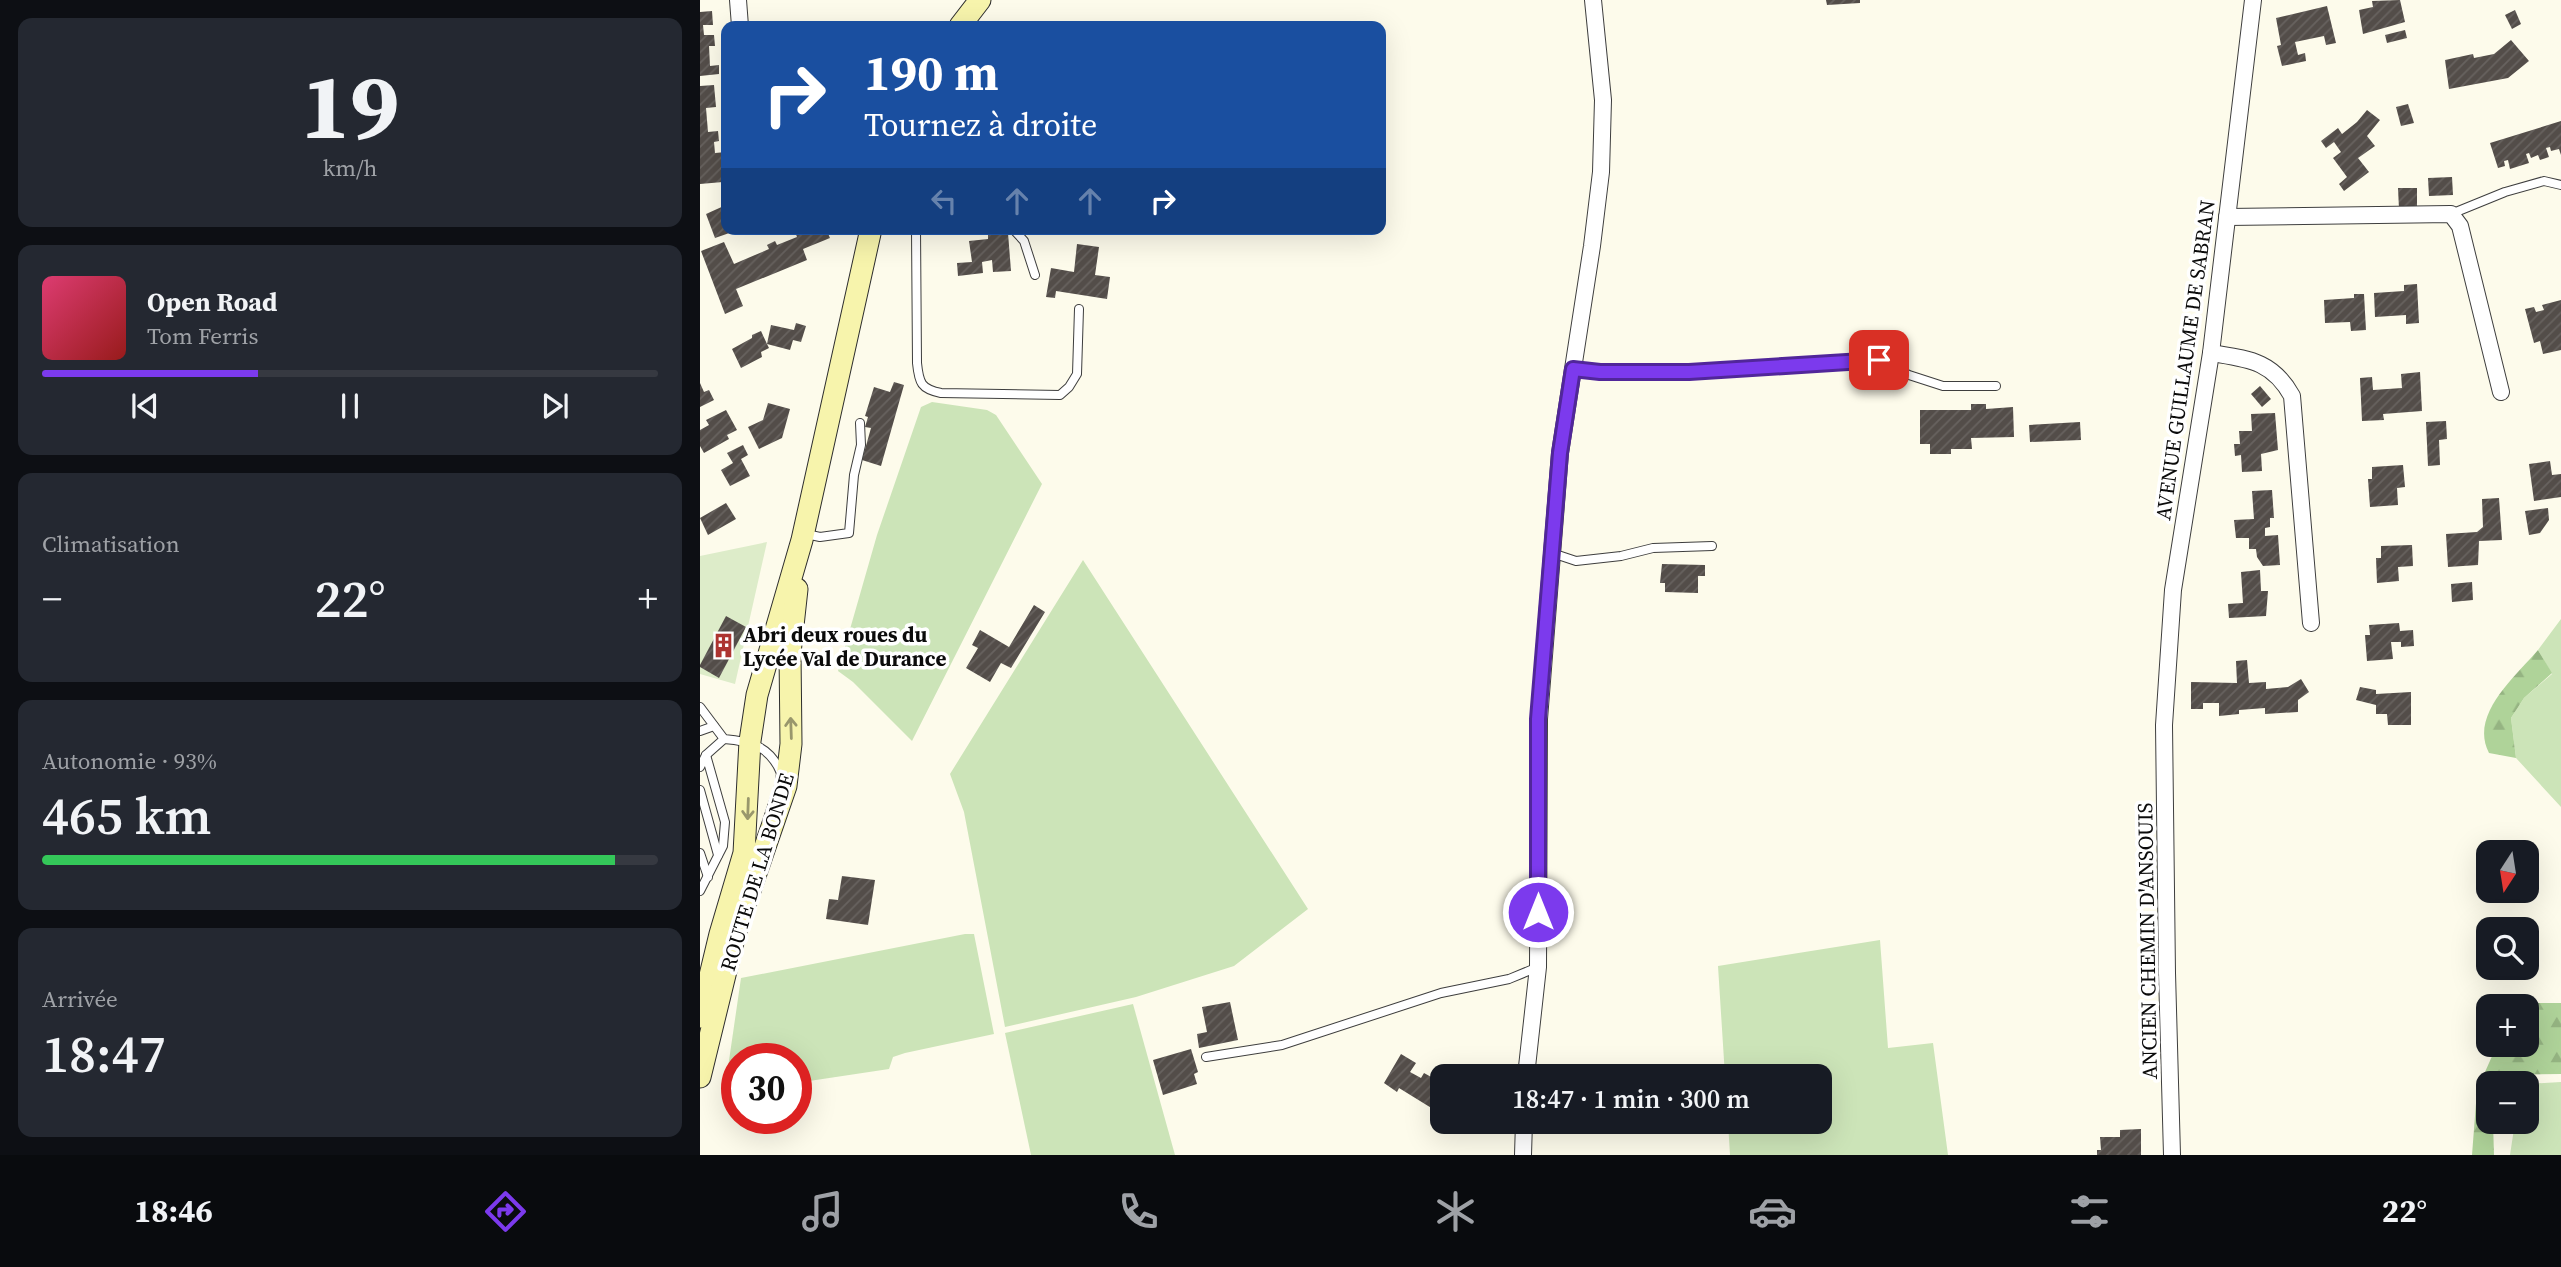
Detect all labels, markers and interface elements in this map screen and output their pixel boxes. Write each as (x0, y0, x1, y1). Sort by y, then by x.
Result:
text: 190 m (864, 39, 999, 106)
text: 19 (301, 44, 399, 168)
icon: right (749, 49, 840, 140)
text: Tournez à droite (864, 103, 1097, 147)
text: km/h (323, 152, 377, 184)
icon: left (925, 182, 963, 220)
icon: ahead (998, 182, 1036, 220)
icon: ahead (1071, 182, 1109, 220)
icon: right (1144, 182, 1182, 220)
street label: AVENUE GUILLAUME DE SABRAN (2148, 198, 2222, 522)
text: Open Road (147, 284, 278, 320)
text: Tom Ferris (147, 320, 258, 352)
pin (1849, 330, 1909, 390)
icon: arrive (1860, 341, 1898, 379)
icon: previous (126, 387, 164, 425)
icon: pause (331, 387, 369, 425)
icon: next (536, 387, 574, 425)
text: Climatisation (42, 528, 180, 560)
text: 22° (314, 563, 386, 634)
text: − (42, 573, 62, 625)
text: + (638, 573, 658, 625)
place label: Abri deux roues du Lycée Val de Durance (743, 620, 946, 673)
building icon: Abri deux roues du Lycée Val de Durance (709, 632, 737, 660)
one-way arrow (784, 717, 797, 740)
text: Autonomie · 93% (42, 745, 217, 777)
street label: ROUTE DE LA BONDE (713, 769, 801, 975)
text: 465 km (42, 780, 211, 851)
one-way arrow (741, 798, 754, 821)
street label: ANCIEN CHEMIN D'ANSOUIS (2130, 802, 2164, 1080)
north arrow (2476, 840, 2539, 903)
map controls (2476, 840, 2539, 1134)
position arrow (1501, 875, 1575, 949)
button: search (2476, 917, 2539, 980)
text: Arrivée (42, 983, 118, 1015)
button: + (2476, 994, 2539, 1057)
text: 18:47 (42, 1018, 166, 1089)
speed limit sign: 30 (721, 1043, 812, 1134)
button: − (2476, 1071, 2539, 1134)
text: 18:47 · 1 min · 300 m (1512, 1081, 1750, 1117)
icon: directions (481, 1187, 530, 1236)
icon: music (798, 1187, 847, 1236)
icon: phone (1114, 1187, 1163, 1236)
icon: climate (1431, 1187, 1480, 1236)
icon: car (1748, 1187, 1797, 1236)
icon: filters (2065, 1187, 2114, 1236)
text: 18:46 (134, 1189, 213, 1233)
text: 22° (2382, 1189, 2427, 1233)

